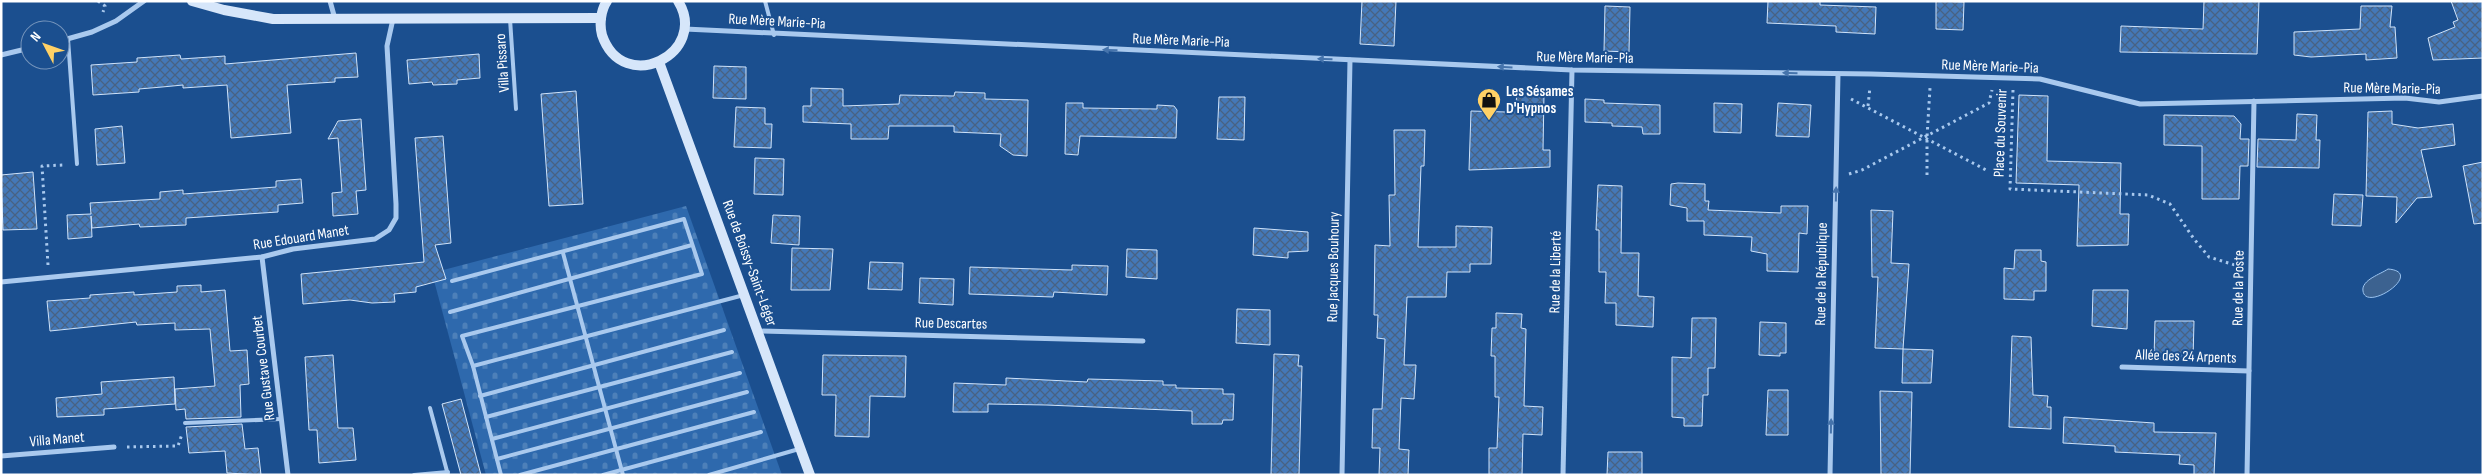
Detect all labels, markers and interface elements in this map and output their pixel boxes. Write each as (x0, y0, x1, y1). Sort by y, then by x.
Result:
street label: Rue Mère Marie-Pia (728, 9, 826, 34)
north arrow (20, 20, 70, 70)
text: N (27, 28, 44, 45)
street label: Rue Mère Marie-Pia (1132, 29, 1230, 52)
street label: Villa Pissaro (491, 33, 514, 93)
one-way arrow (1102, 46, 1118, 54)
street label: Rue Mère Marie-Pia (1536, 47, 1634, 68)
one-way arrow (1317, 55, 1333, 63)
street label: Rue Mère Marie-Pia (1941, 55, 2039, 78)
one-way arrow (1496, 63, 1512, 71)
one-way arrow (1781, 69, 1797, 77)
street label: Rue Mère Marie-Pia (2343, 78, 2441, 99)
place label: Les Sésames D'Hypnos (1506, 82, 1574, 118)
shop icon: Les Sésames D'Hypnos (1476, 87, 1502, 121)
street label: Place du Souvenir (1989, 88, 2012, 177)
one-way arrow (1832, 185, 1840, 201)
street label: Rue de Boissy-Saint-Léger (718, 198, 781, 329)
street label: Rue Jacques Bouhoury (1323, 211, 1344, 323)
street label: Rue Edouard Manet (252, 220, 351, 254)
street label: Rue de la République (1811, 222, 1832, 326)
street label: Rue de la Liberté (1545, 230, 1566, 314)
street label: Rue de la Poste (2228, 250, 2249, 326)
street label: Rue Descartes (915, 313, 987, 334)
street label: Rue Gustave Courbet (248, 314, 279, 422)
street label: Allée des 24 Arpents (2134, 345, 2237, 368)
one-way arrow (1827, 418, 1835, 434)
street label: Villa Manet (29, 428, 86, 451)

